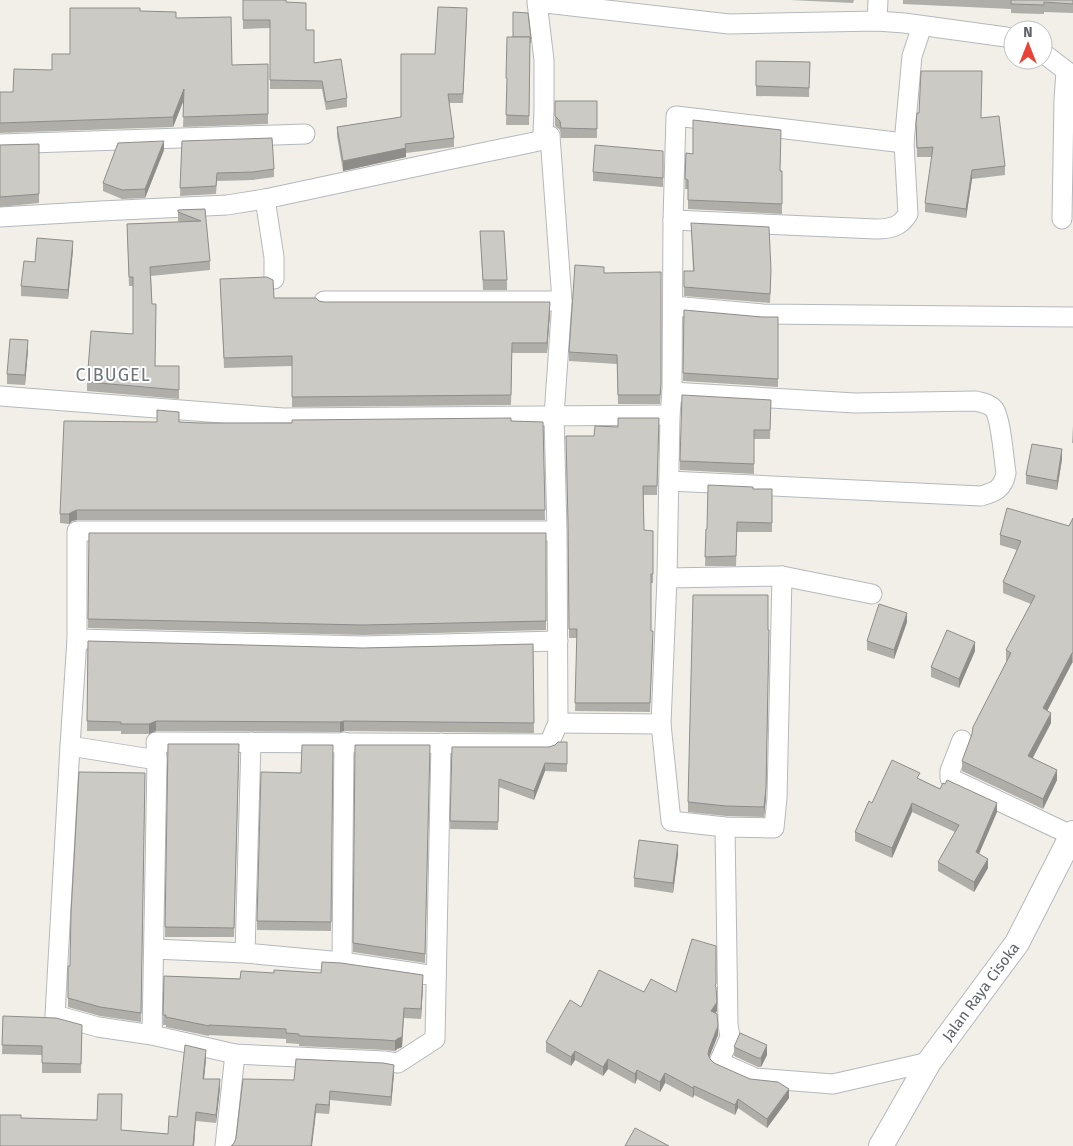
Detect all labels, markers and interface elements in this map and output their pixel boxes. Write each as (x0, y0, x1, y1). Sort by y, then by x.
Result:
north arrow (1003, 20, 1053, 70)
text: N (1023, 24, 1033, 41)
district label: CIBUGEL (75, 364, 151, 386)
street label: Jalan Raya Cisoka (939, 939, 1023, 1045)

